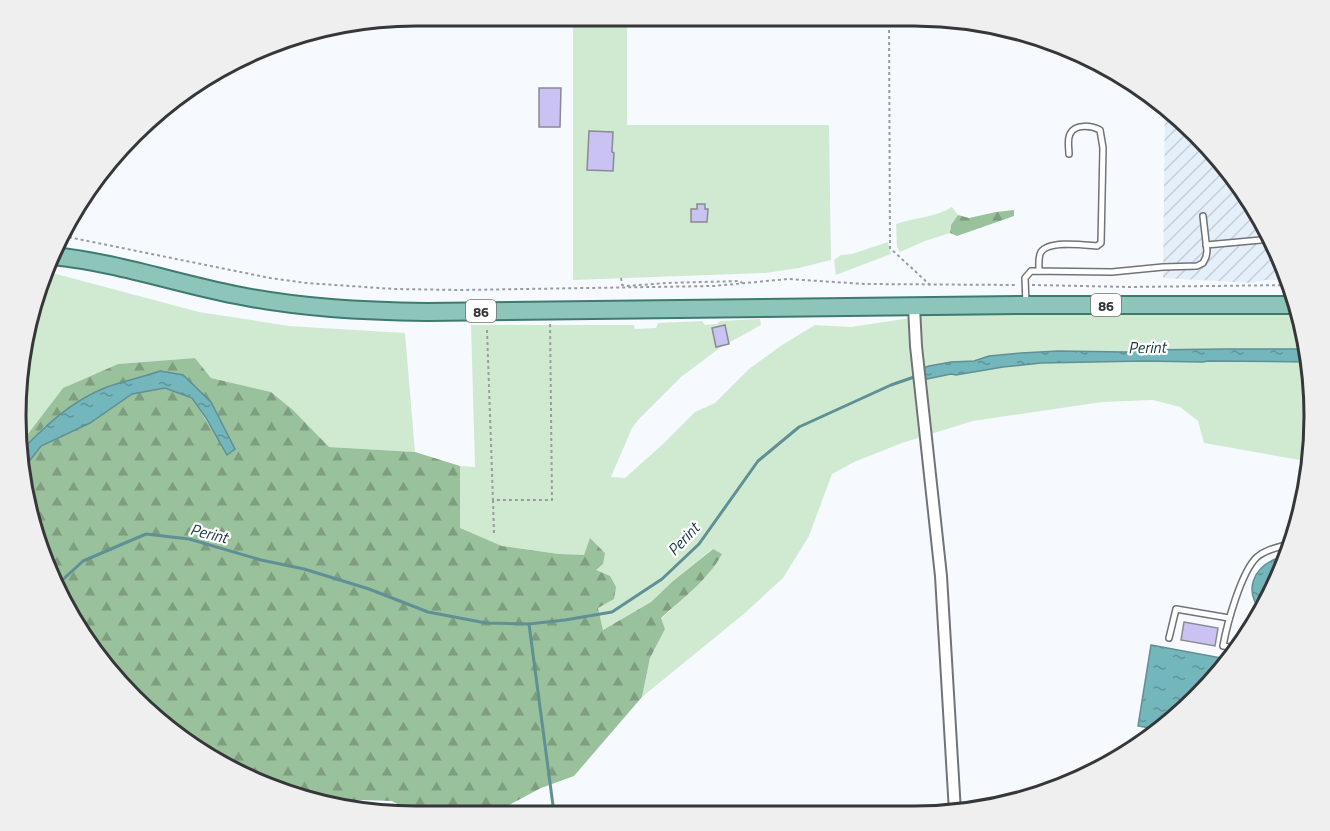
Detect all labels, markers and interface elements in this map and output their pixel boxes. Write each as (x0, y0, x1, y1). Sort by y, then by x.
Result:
road number: 86 (1091, 294, 1121, 316)
road number: 86 (466, 300, 496, 322)
water label: Perint (1128, 335, 1168, 359)
water label: Perint (661, 516, 706, 561)
water label: Perint (188, 517, 232, 550)

